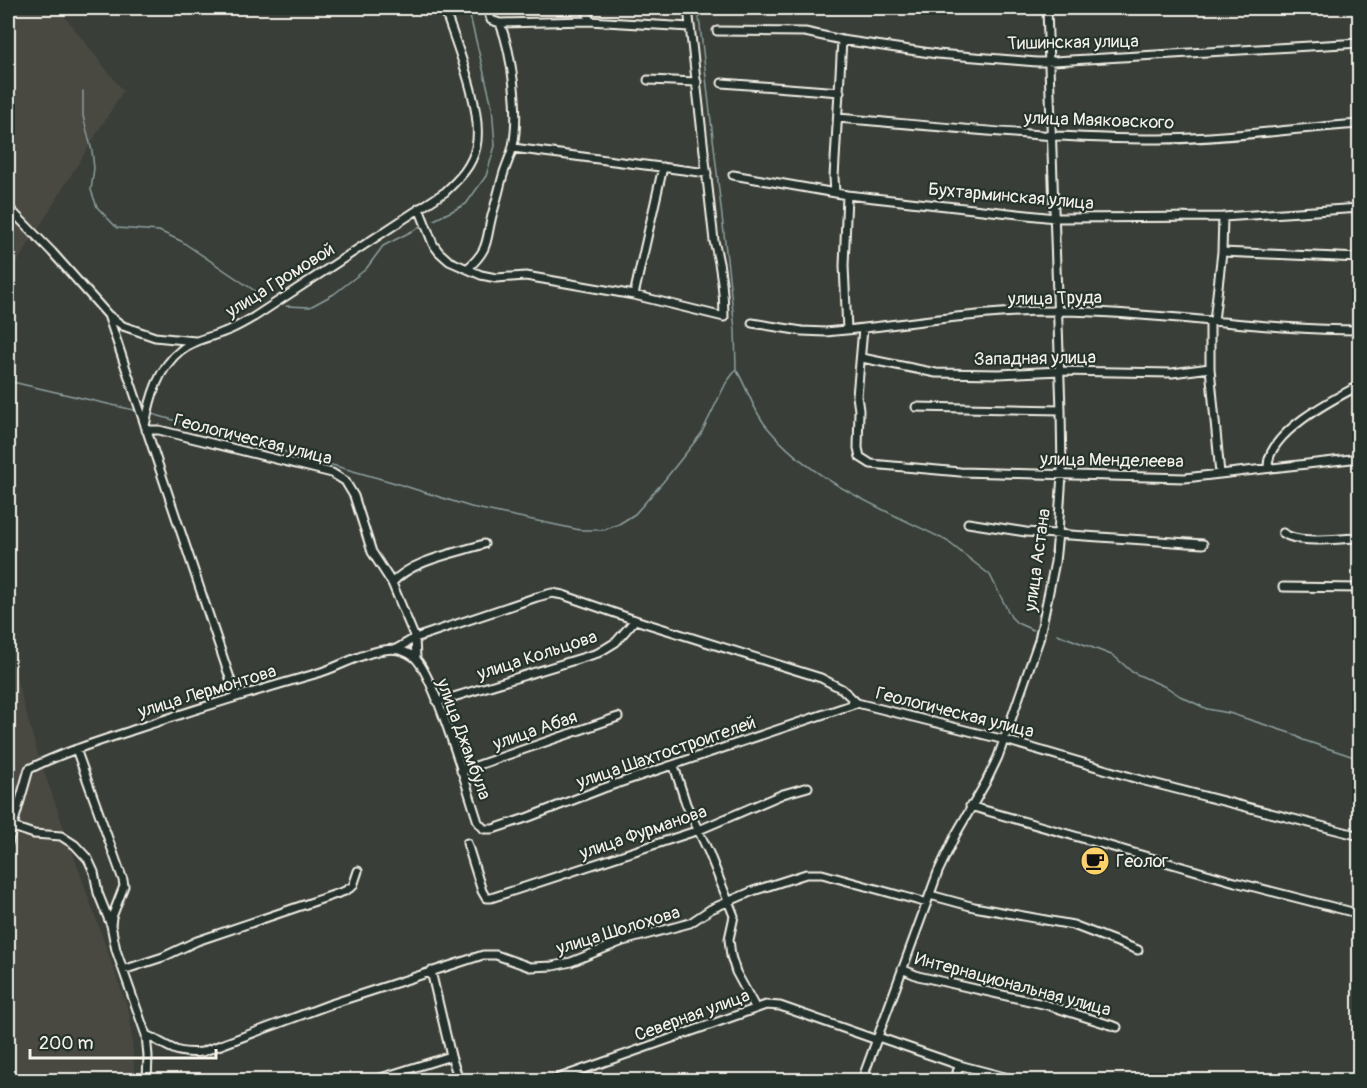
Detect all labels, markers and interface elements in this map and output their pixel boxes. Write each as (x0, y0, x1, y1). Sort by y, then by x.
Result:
street label: Тишинская улица (1007, 30, 1139, 55)
street label: улица Маяковского (1023, 106, 1175, 135)
street label: Бухтарминская улица (927, 178, 1095, 215)
street label: улица Громовой (221, 238, 339, 324)
street label: улица Труда (1007, 286, 1102, 311)
street label: Западная улица (974, 346, 1096, 371)
street label: Геологическая улица (171, 409, 334, 470)
street label: улица Менделеева (1039, 448, 1184, 473)
street label: улица Астана (1019, 507, 1056, 614)
street label: улица Кольцова (473, 625, 600, 686)
street label: улица Лермонтова (134, 660, 279, 724)
street label: улица Джамбула (431, 675, 496, 803)
street label: Геологическая улица (873, 682, 1036, 743)
street label: улица Абая (489, 705, 580, 756)
street label: улица Шахтостроителей (572, 711, 759, 794)
street label: улица Фурманова (576, 800, 710, 865)
cafe icon: Геолог (1079, 845, 1111, 877)
place label: Геолог (1116, 850, 1168, 873)
street label: улица Шолохова (553, 901, 683, 961)
street label: Интернациональная улица (912, 947, 1113, 1022)
street label: Северная улица (632, 984, 753, 1047)
scale bar (30, 1022, 216, 1060)
text: 200 m (39, 1032, 94, 1055)

